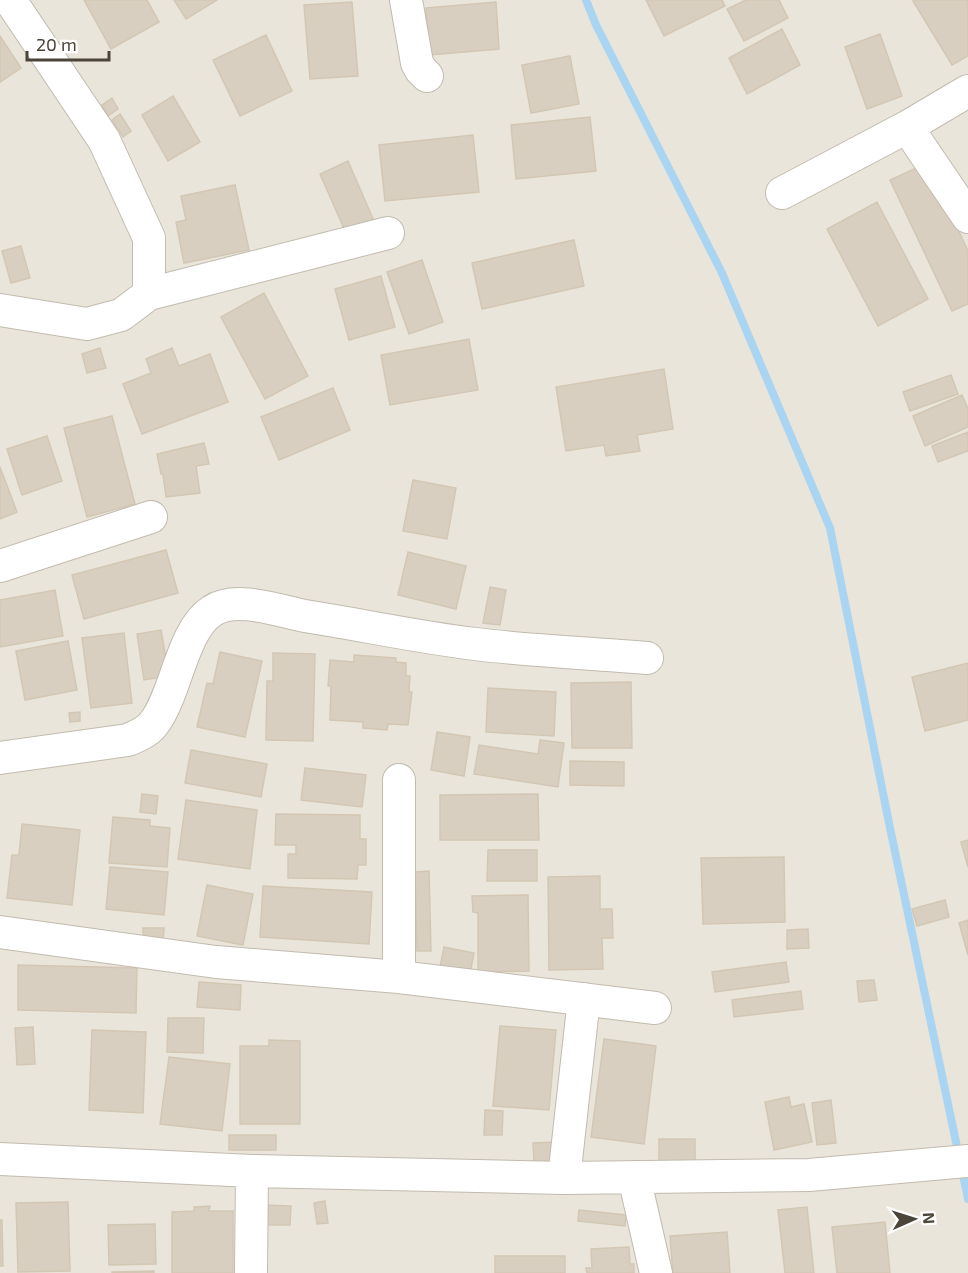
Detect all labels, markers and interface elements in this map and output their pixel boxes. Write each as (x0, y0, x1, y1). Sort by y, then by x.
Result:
scale bar (27, 24, 110, 62)
text: 20 m (36, 33, 77, 55)
north arrow (884, 1189, 944, 1249)
text: N (920, 1212, 939, 1224)

